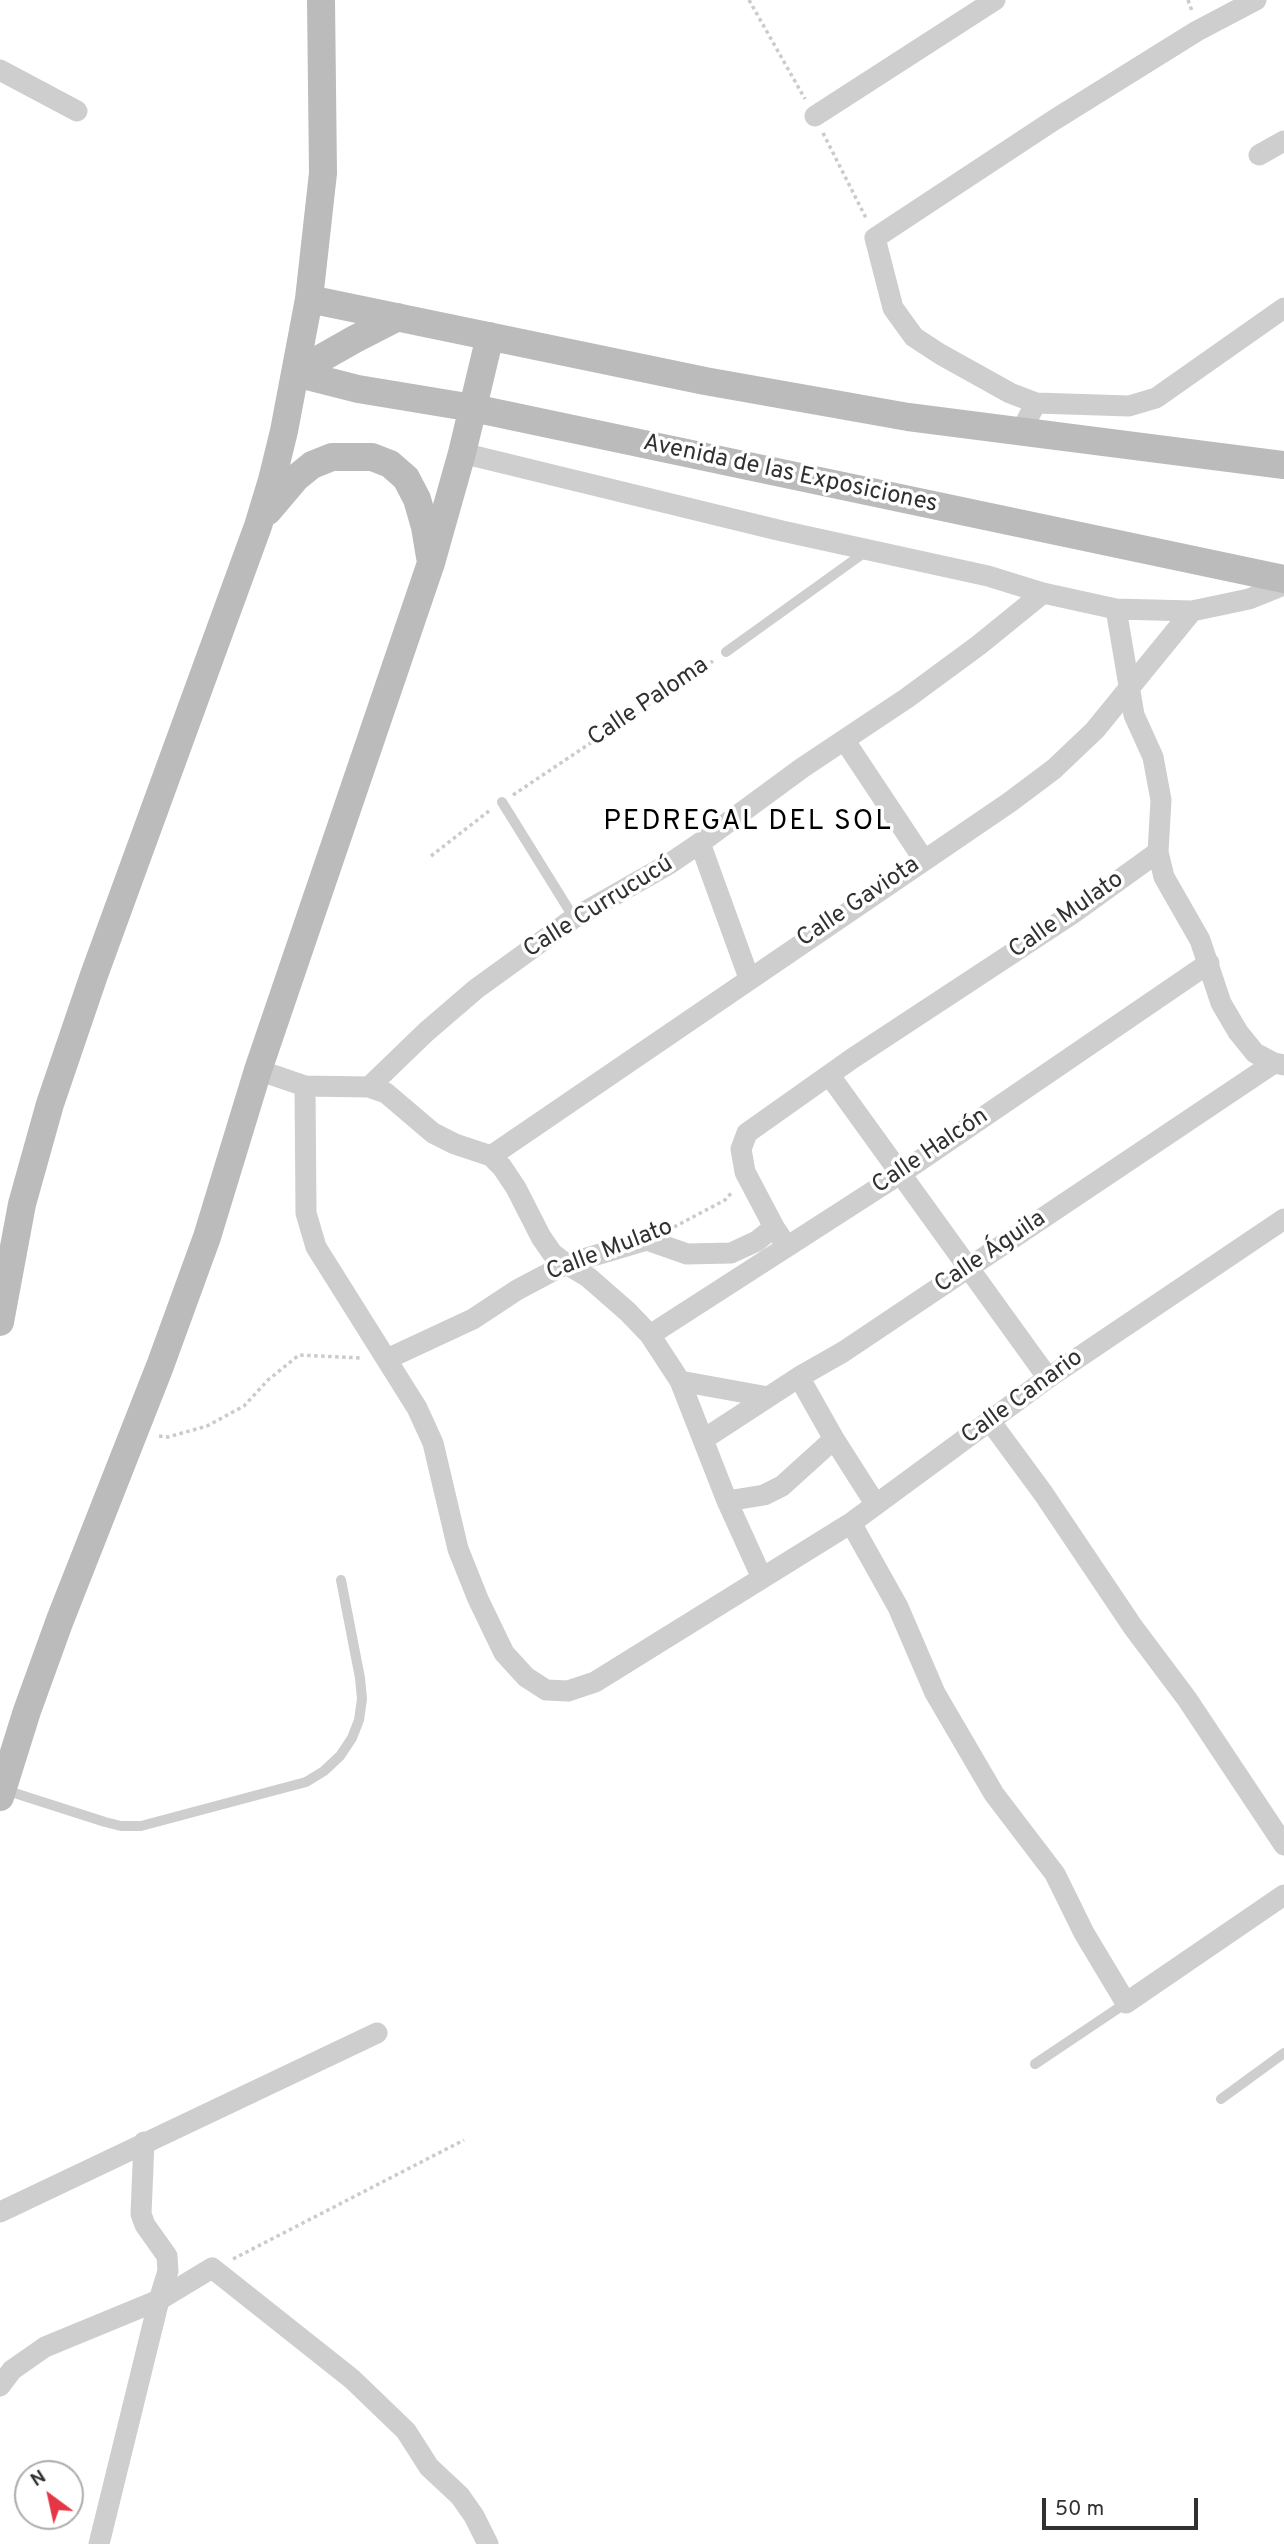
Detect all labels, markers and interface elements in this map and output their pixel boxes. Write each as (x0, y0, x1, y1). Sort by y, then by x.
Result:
street label: Avenida de las Exposiciones (640, 430, 940, 520)
street label: Calle Paloma (583, 652, 715, 754)
district label: PEDREGAL DEL SOL (605, 806, 891, 840)
street label: Calle Currucucú (519, 851, 679, 965)
street label: Calle Gaviota (792, 852, 926, 954)
street label: Calle Mulato (1004, 866, 1130, 966)
street label: Calle Halcón (868, 1103, 994, 1201)
street label: Calle Águila (930, 1205, 1052, 1301)
street label: Calle Mulato (543, 1214, 677, 1288)
street label: Calle Canario (957, 1344, 1089, 1452)
north arrow (14, 2460, 84, 2530)
text: N (26, 2465, 51, 2493)
scale bar (1046, 2484, 1202, 2528)
text: 50 m (1055, 2496, 1104, 2523)

